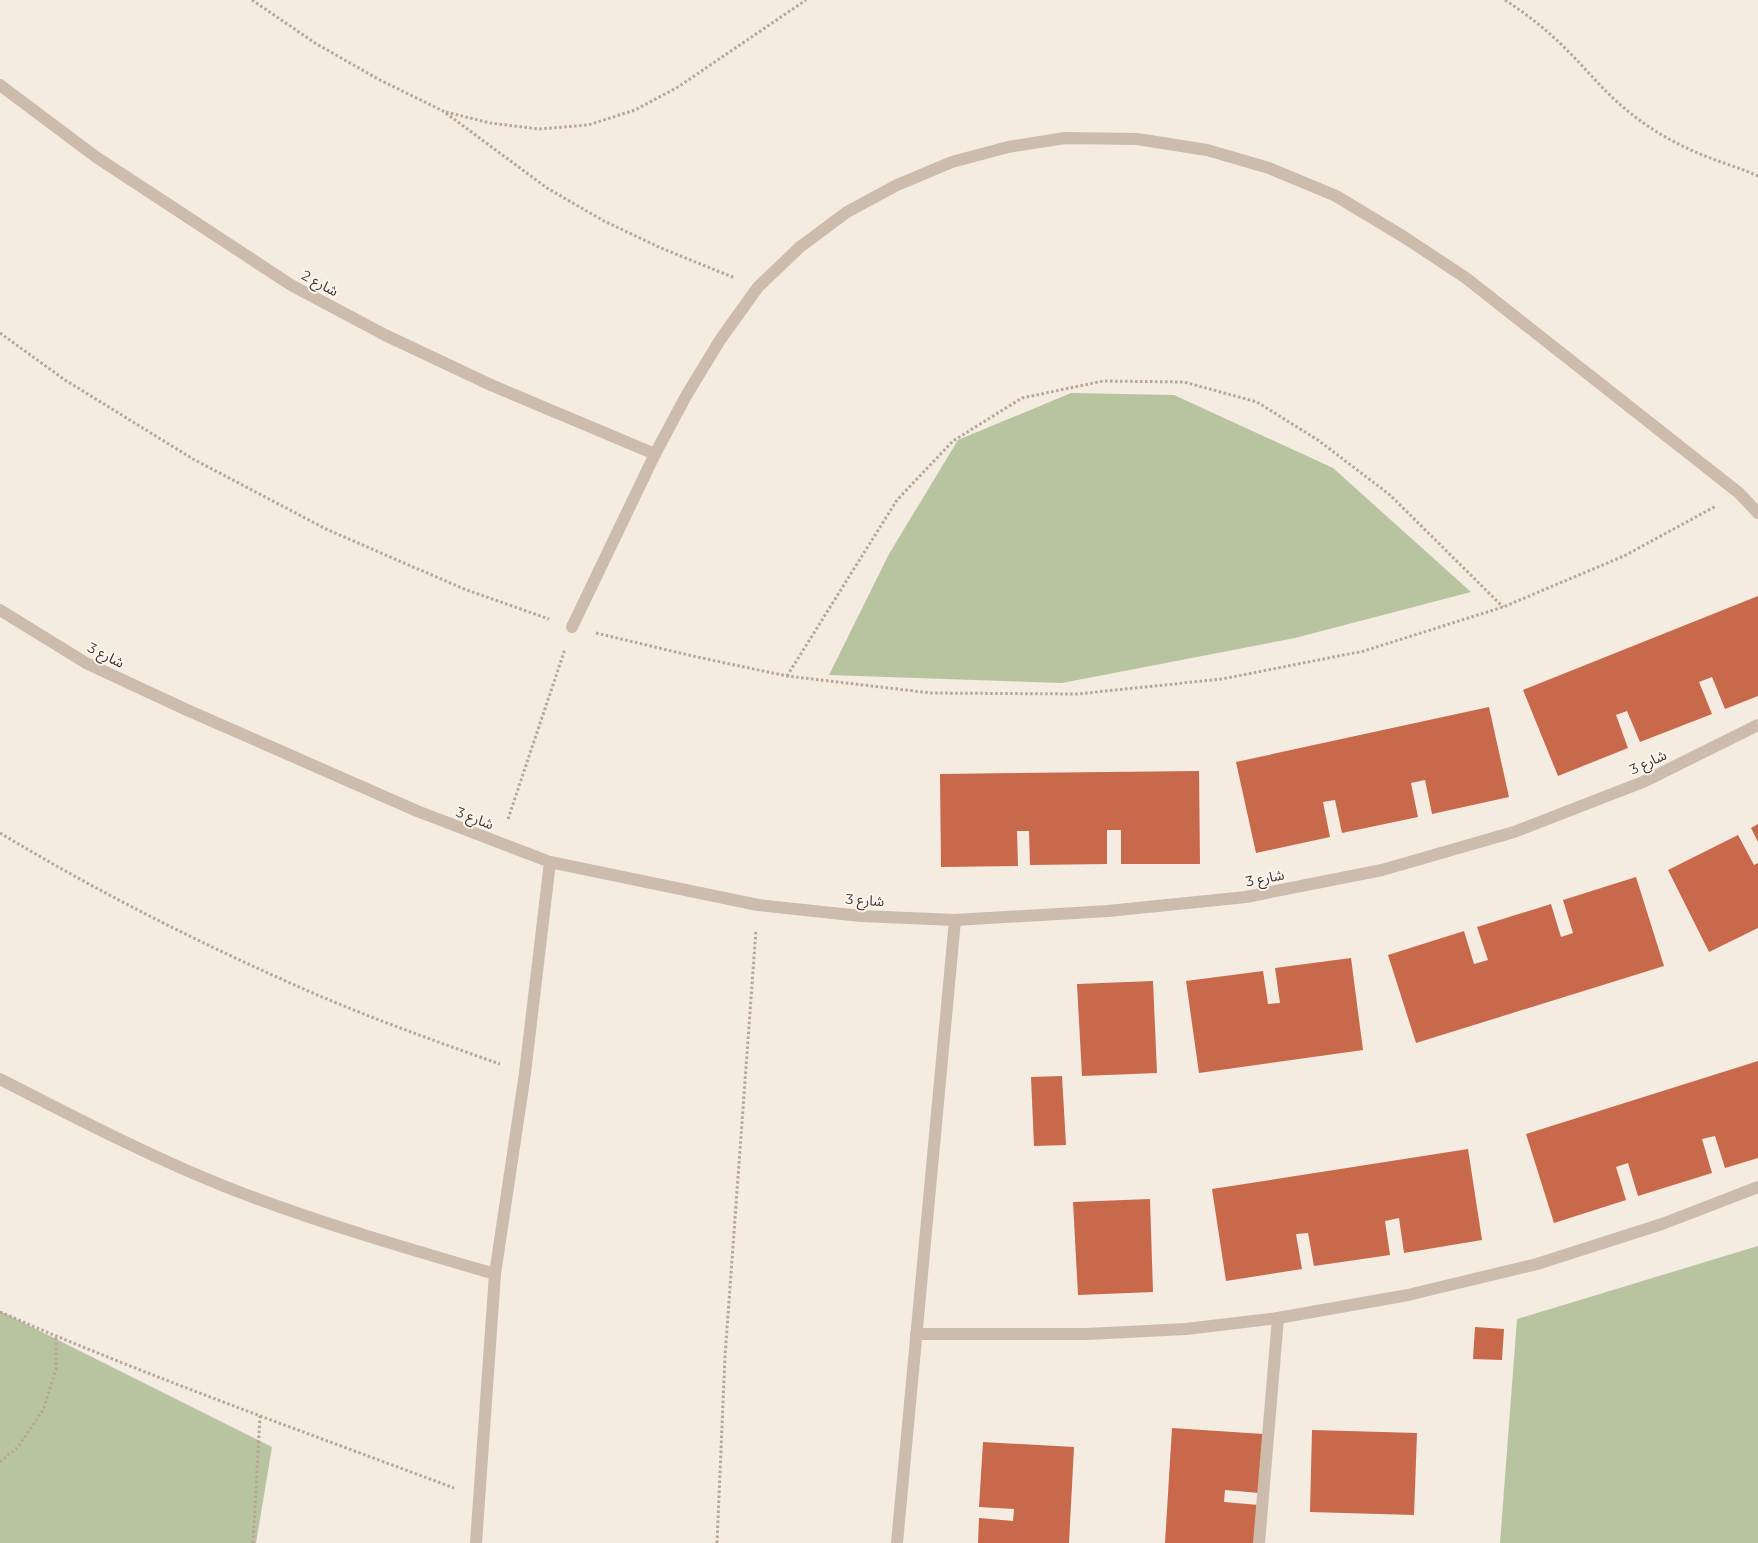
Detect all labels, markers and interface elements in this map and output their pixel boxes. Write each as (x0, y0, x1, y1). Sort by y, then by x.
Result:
street label: شارع 2 (298, 266, 341, 302)
street label: شارع 3 (84, 638, 127, 674)
street label: شارع 3 (1627, 746, 1670, 780)
street label: شارع 3 (453, 803, 496, 835)
street label: شارع 3 (1244, 865, 1286, 893)
street label: شارع 3 (845, 890, 885, 912)

